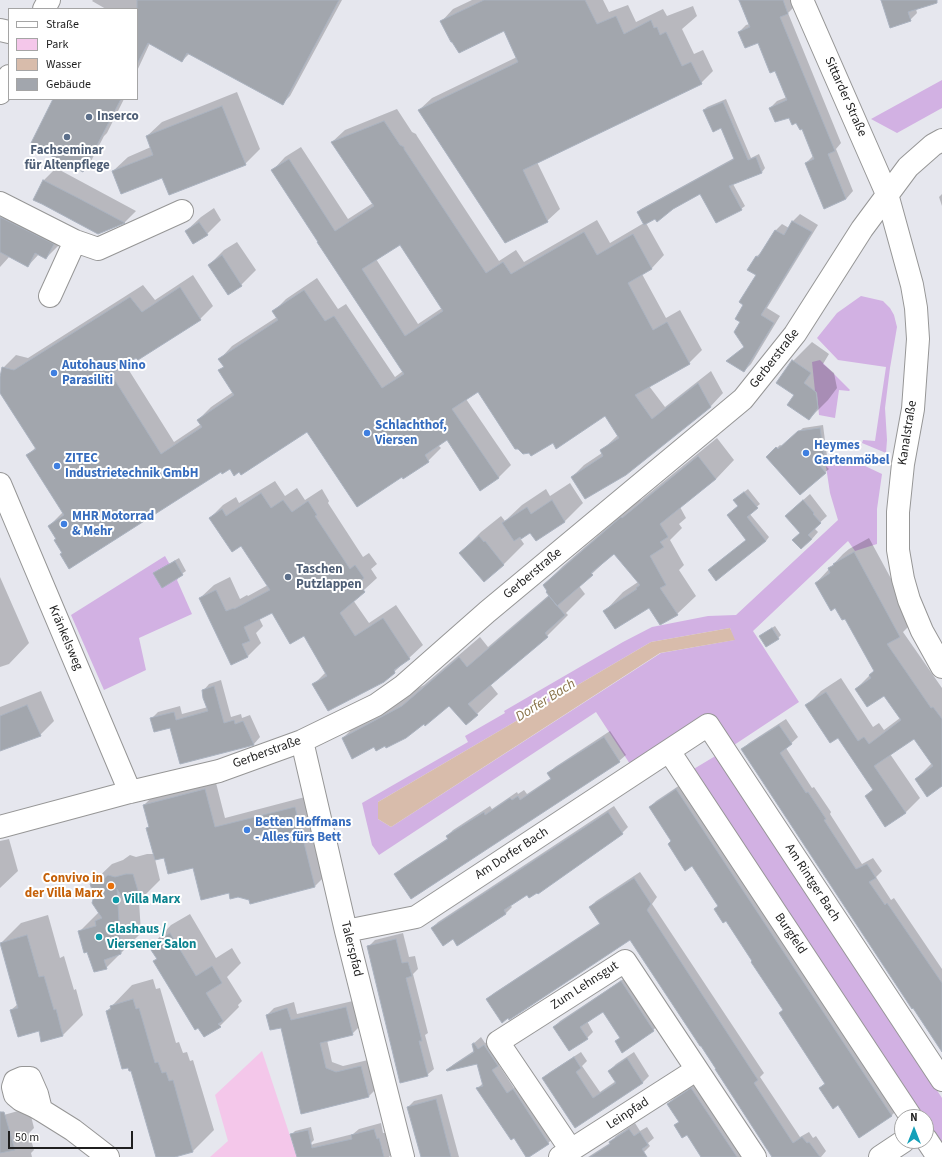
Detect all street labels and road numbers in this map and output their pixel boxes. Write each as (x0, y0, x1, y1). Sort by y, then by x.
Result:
street label: Sittarder Straße (820, 55, 870, 139)
street label: Gerberstraße (747, 326, 803, 392)
street label: Kanalstraße (895, 400, 921, 466)
street label: Gerberstraße (501, 545, 565, 603)
street label: Kränkelsweg (44, 603, 86, 673)
street label: Gerberstraße (231, 733, 303, 773)
street label: Am Dorfer Bach (472, 824, 552, 884)
street label: Am Rintger Bach (781, 841, 843, 925)
street label: Burgfeld (771, 910, 809, 958)
street label: Talerspfad (337, 920, 365, 978)
street label: Zum Lehnsgut (548, 958, 622, 1014)
street label: Leinpfad (604, 1095, 652, 1133)

